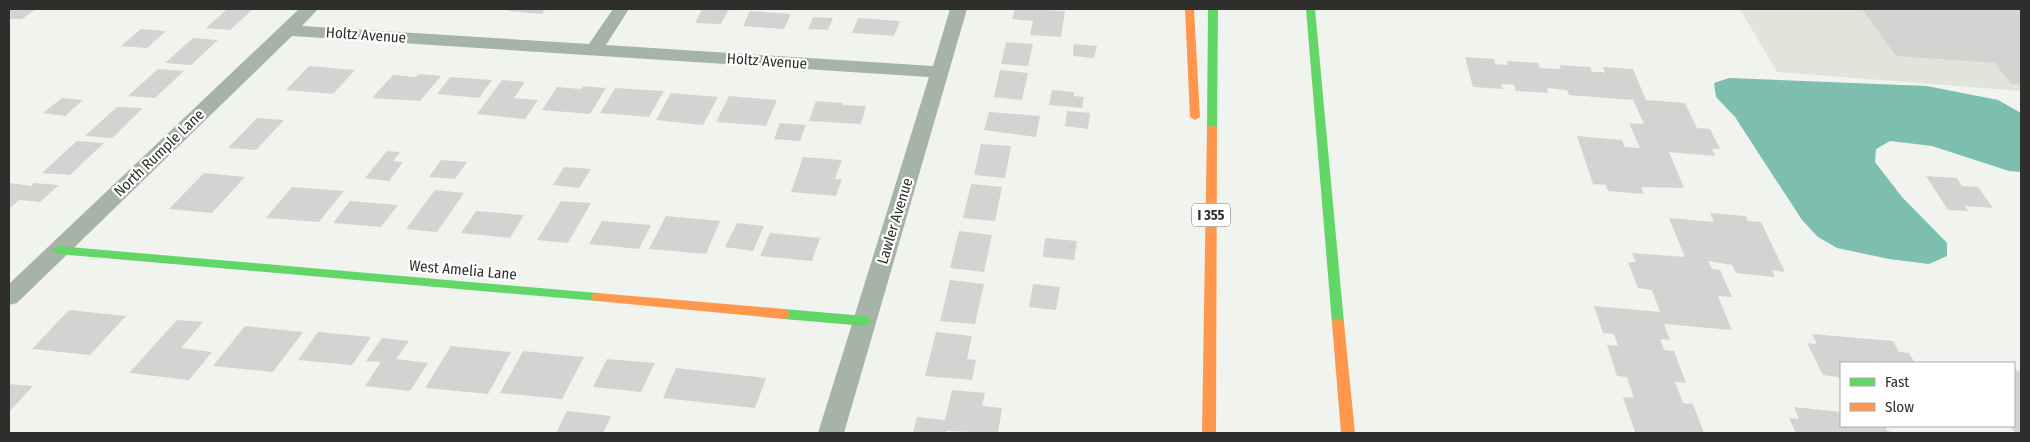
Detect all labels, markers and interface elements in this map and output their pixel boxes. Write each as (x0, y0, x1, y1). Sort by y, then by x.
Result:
street label: Holtz Avenue (325, 23, 407, 47)
street label: Holtz Avenue (726, 49, 808, 73)
street label: North Rumple Lane (110, 105, 208, 201)
street label: Lawler Avenue (873, 176, 917, 266)
road number: I 355 (1192, 204, 1230, 226)
street label: West Amelia Lane (408, 256, 518, 284)
legend (1840, 362, 2015, 427)
text: Fast (1885, 373, 1909, 391)
text: Slow (1885, 398, 1914, 416)

